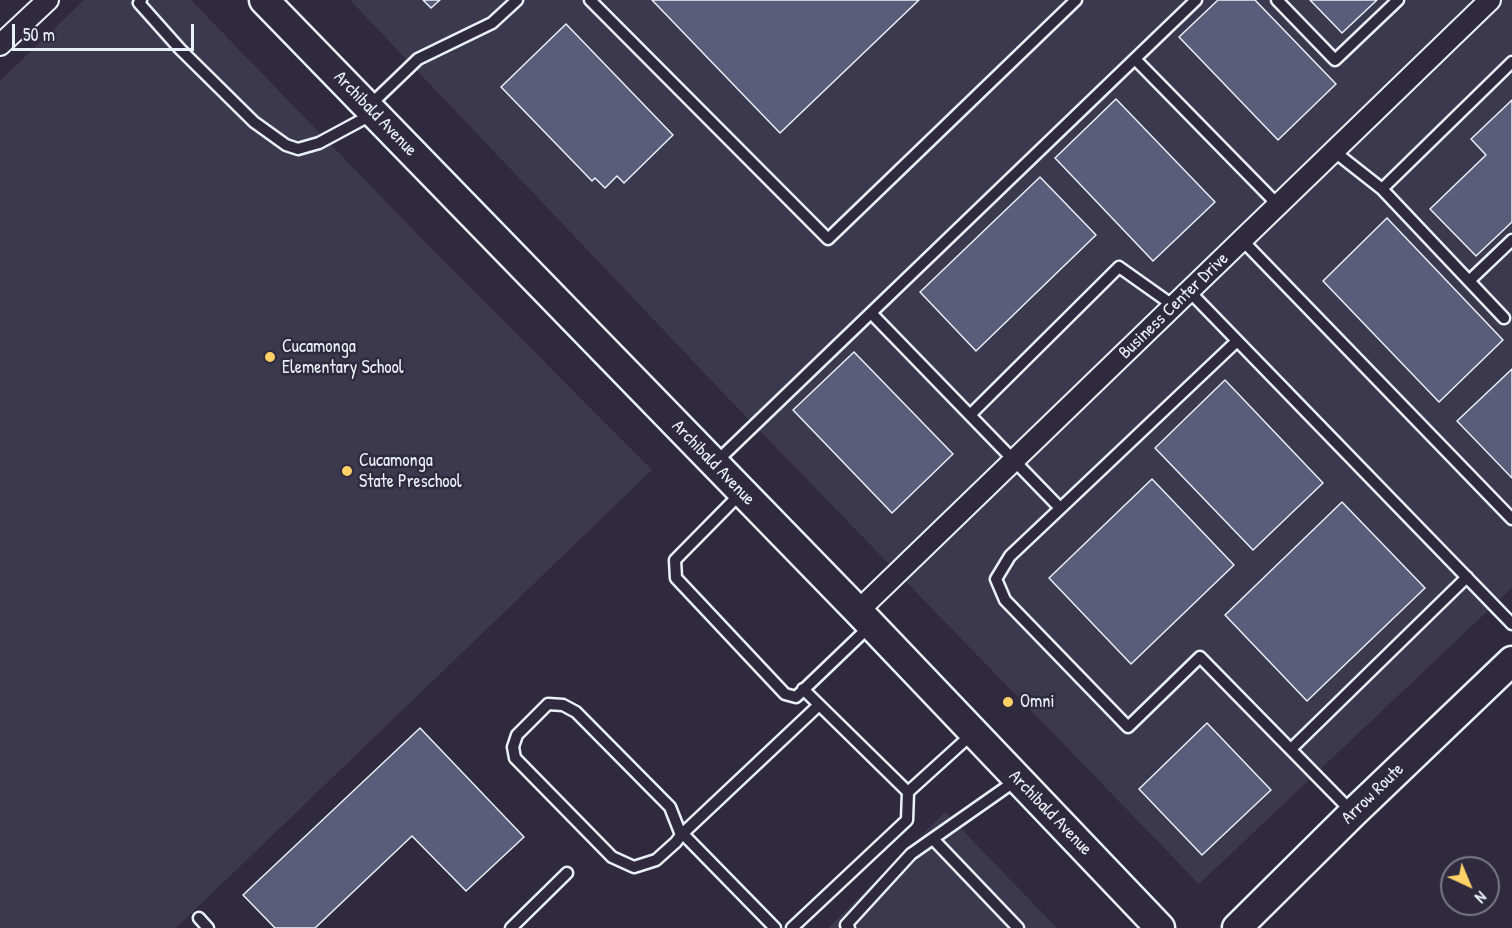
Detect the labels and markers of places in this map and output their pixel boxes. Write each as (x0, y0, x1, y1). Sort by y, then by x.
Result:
place label: Cucamonga Elementary School (282, 336, 403, 378)
marker: Cucamonga Elementary School (263, 350, 277, 364)
place label: Cucamonga State Preschool (359, 450, 462, 492)
marker: Cucamonga State Preschool (340, 464, 354, 478)
place label: Omni (1020, 691, 1054, 713)
marker: Omni (1001, 695, 1015, 709)

